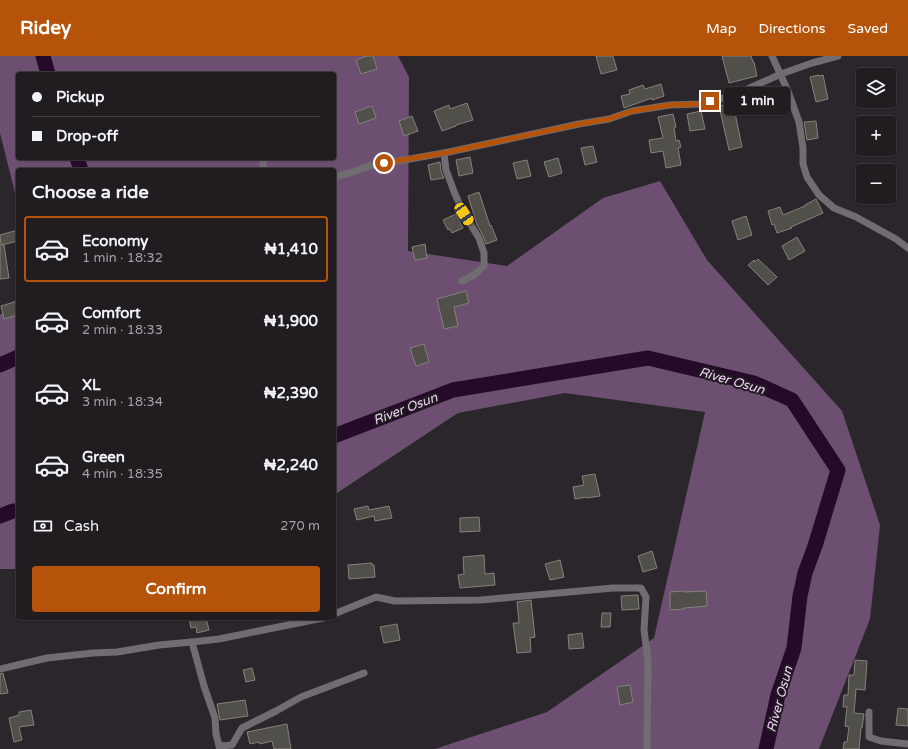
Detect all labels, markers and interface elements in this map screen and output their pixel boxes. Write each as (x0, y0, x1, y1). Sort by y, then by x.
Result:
text: Ridey (20, 17, 71, 39)
text: Map (706, 20, 737, 37)
text: Directions (759, 20, 826, 37)
text: Saved (848, 20, 888, 37)
map controls (856, 68, 896, 204)
button: layers (856, 68, 896, 108)
callout: 1 min (724, 87, 790, 115)
text: Pickup (56, 88, 104, 106)
route end (701, 92, 719, 110)
text: 1 min (740, 93, 774, 109)
button: + (856, 116, 896, 156)
text: Drop-off (56, 127, 118, 145)
route start (375, 154, 393, 172)
button: − (856, 164, 896, 204)
text: Choose a ride (32, 181, 149, 203)
car (452, 201, 476, 227)
icon: car (34, 231, 70, 267)
text: Economy (82, 232, 148, 250)
text: ₦1,410 (264, 240, 318, 258)
text: 1 min · 18:32 (82, 250, 163, 266)
icon: car (34, 303, 70, 339)
text: Comfort (82, 304, 141, 322)
text: ₦1,900 (264, 312, 318, 330)
text: 2 min · 18:33 (82, 322, 163, 338)
water label: River Osun (697, 364, 767, 398)
icon: car (34, 375, 70, 411)
text: XL (82, 376, 101, 394)
text: ₦2,390 (264, 384, 318, 402)
water label: River Osun (371, 389, 441, 429)
text: 3 min · 18:34 (82, 394, 163, 410)
icon: car (34, 447, 70, 483)
text: Green (82, 448, 125, 466)
text: ₦2,240 (264, 456, 318, 474)
text: 4 min · 18:35 (82, 466, 163, 482)
icon: cash (32, 515, 54, 537)
text: Cash (64, 517, 99, 535)
text: 270 m (280, 518, 320, 534)
button: Confirm (32, 566, 320, 612)
water label: River Osun (763, 664, 797, 734)

